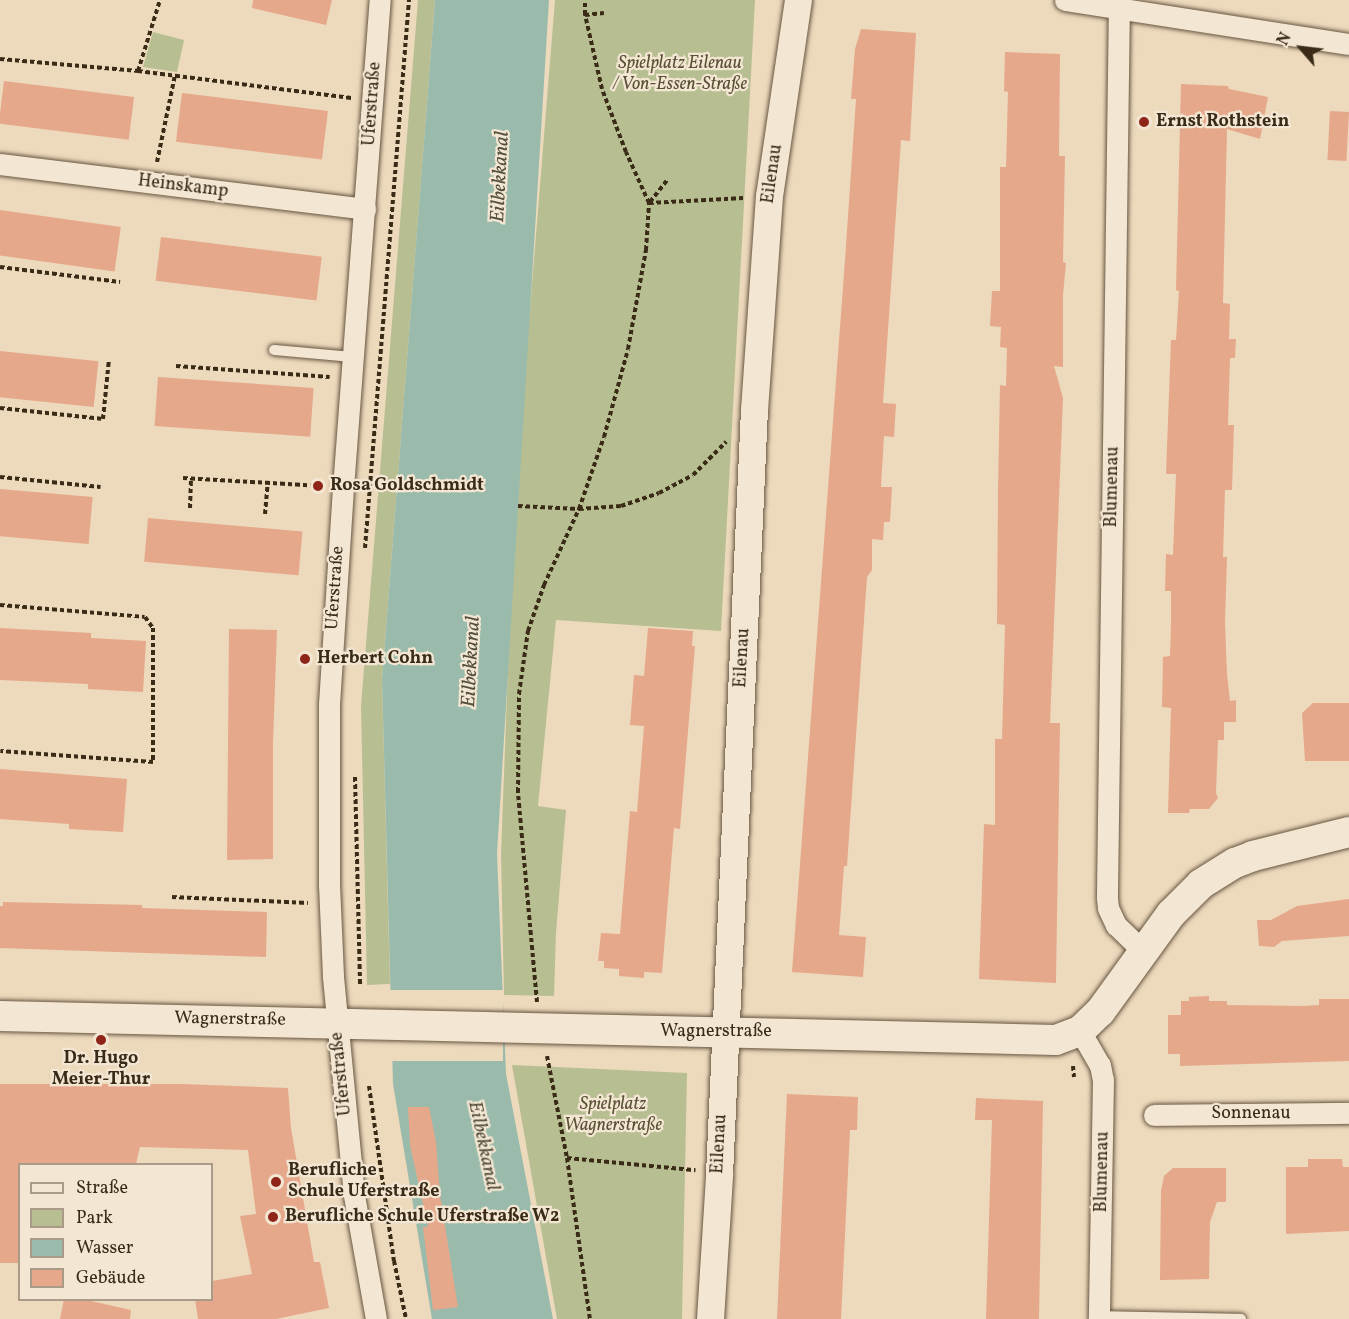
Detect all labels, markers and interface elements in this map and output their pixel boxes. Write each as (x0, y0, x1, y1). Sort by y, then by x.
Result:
north arrow (1271, 18, 1331, 78)
text: N (1273, 29, 1298, 50)
park label: Spielplatz Eilenau / Von-Essen-Straße (613, 54, 747, 97)
street label: Uferstraße (359, 61, 387, 147)
place label: Ernst Rothstein (1156, 111, 1289, 133)
marker: Ernst Rothstein (1137, 115, 1151, 129)
water label: Eilbekkanal (487, 131, 515, 223)
street label: Eilenau (758, 143, 788, 205)
street label: Heinskamp (137, 171, 229, 203)
street label: Blumenau (1101, 446, 1125, 528)
place label: Rosa Goldschmidt (330, 475, 484, 497)
marker: Rosa Goldschmidt (311, 479, 325, 493)
street label: Uferstraße (322, 545, 350, 631)
water label: Eilbekkanal (458, 616, 486, 708)
street label: Eilenau (731, 627, 755, 689)
place label: Herbert Cohn (317, 648, 433, 670)
marker: Herbert Cohn (298, 652, 312, 666)
street label: Wagnerstraße (174, 1008, 286, 1032)
street label: Wagnerstraße (660, 1021, 772, 1043)
street label: Uferstraße (327, 1031, 357, 1117)
marker: Dr. Hugo Meier-Thur (94, 1033, 108, 1047)
place label: Dr. Hugo Meier-Thur (52, 1049, 150, 1092)
park label: Spielplatz Wagnerstraße (564, 1095, 662, 1138)
water label: Eilbekkanal (462, 1099, 504, 1193)
street label: Sonnenau (1211, 1103, 1291, 1125)
street label: Eilenau (708, 1113, 732, 1175)
street label: Blumenau (1091, 1131, 1115, 1213)
place label: Berufliche Schule Uferstraße (288, 1161, 440, 1204)
legend (18, 1163, 213, 1301)
marker: Berufliche Schule Uferstraße (269, 1175, 283, 1189)
text: Straße (76, 1176, 128, 1201)
text: Park (76, 1206, 113, 1231)
place label: Berufliche Schule Uferstraße W2 (285, 1206, 560, 1228)
marker: Berufliche Schule Uferstraße W2 (266, 1210, 280, 1224)
text: Wasser (76, 1236, 133, 1261)
text: Gebäude (76, 1266, 145, 1291)

